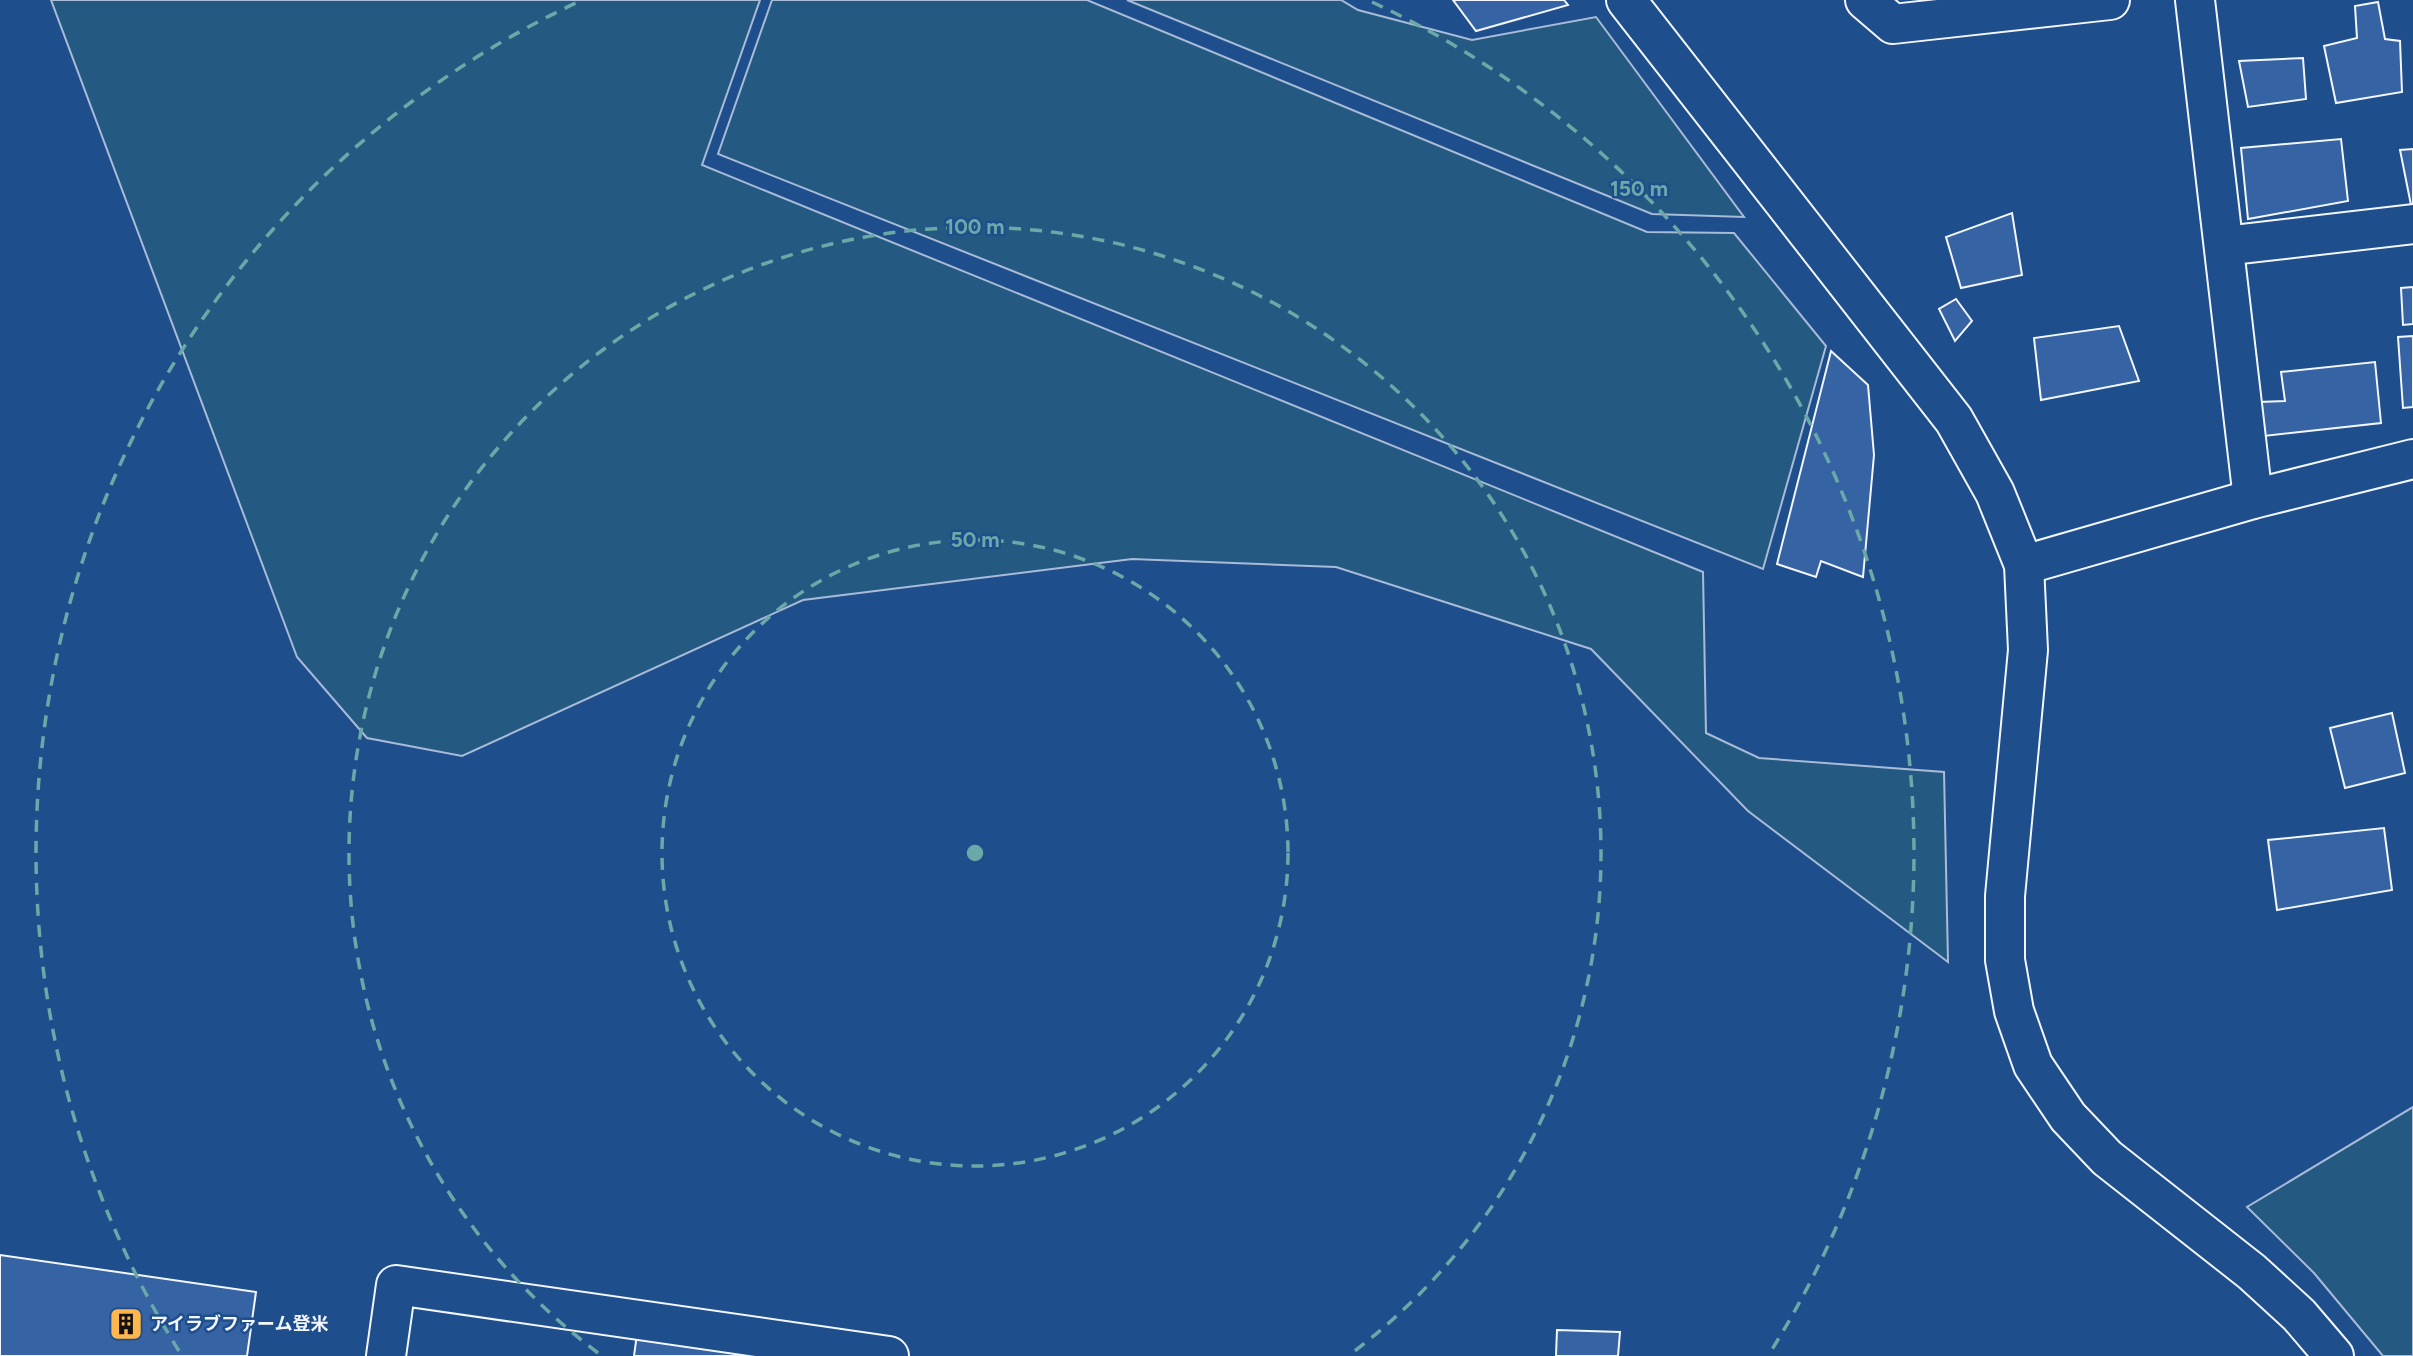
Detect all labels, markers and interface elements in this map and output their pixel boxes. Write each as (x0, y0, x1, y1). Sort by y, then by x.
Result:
text: 150 m (1610, 176, 1668, 201)
text: 100 m (945, 214, 1005, 239)
text: 50 m (950, 527, 1000, 552)
centre of rings (963, 841, 987, 865)
building icon: アイラブファーム登米 (107, 1305, 145, 1343)
place label: アイラブファーム登米 (150, 1313, 329, 1335)

